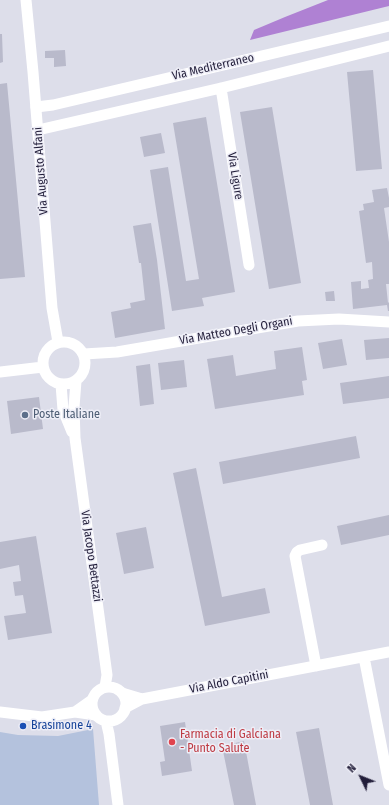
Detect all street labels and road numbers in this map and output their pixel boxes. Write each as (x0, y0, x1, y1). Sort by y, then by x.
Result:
street label: Via Mediterraneo (171, 51, 255, 83)
street label: Via Augusto Alfani (31, 126, 51, 216)
street label: Via Ligure (224, 151, 246, 201)
street label: Via Matteo Degli Organi (178, 314, 294, 348)
street label: Via Jacopo Bettazzi (77, 509, 105, 603)
street label: Via Aldo Capitini (188, 667, 270, 697)

